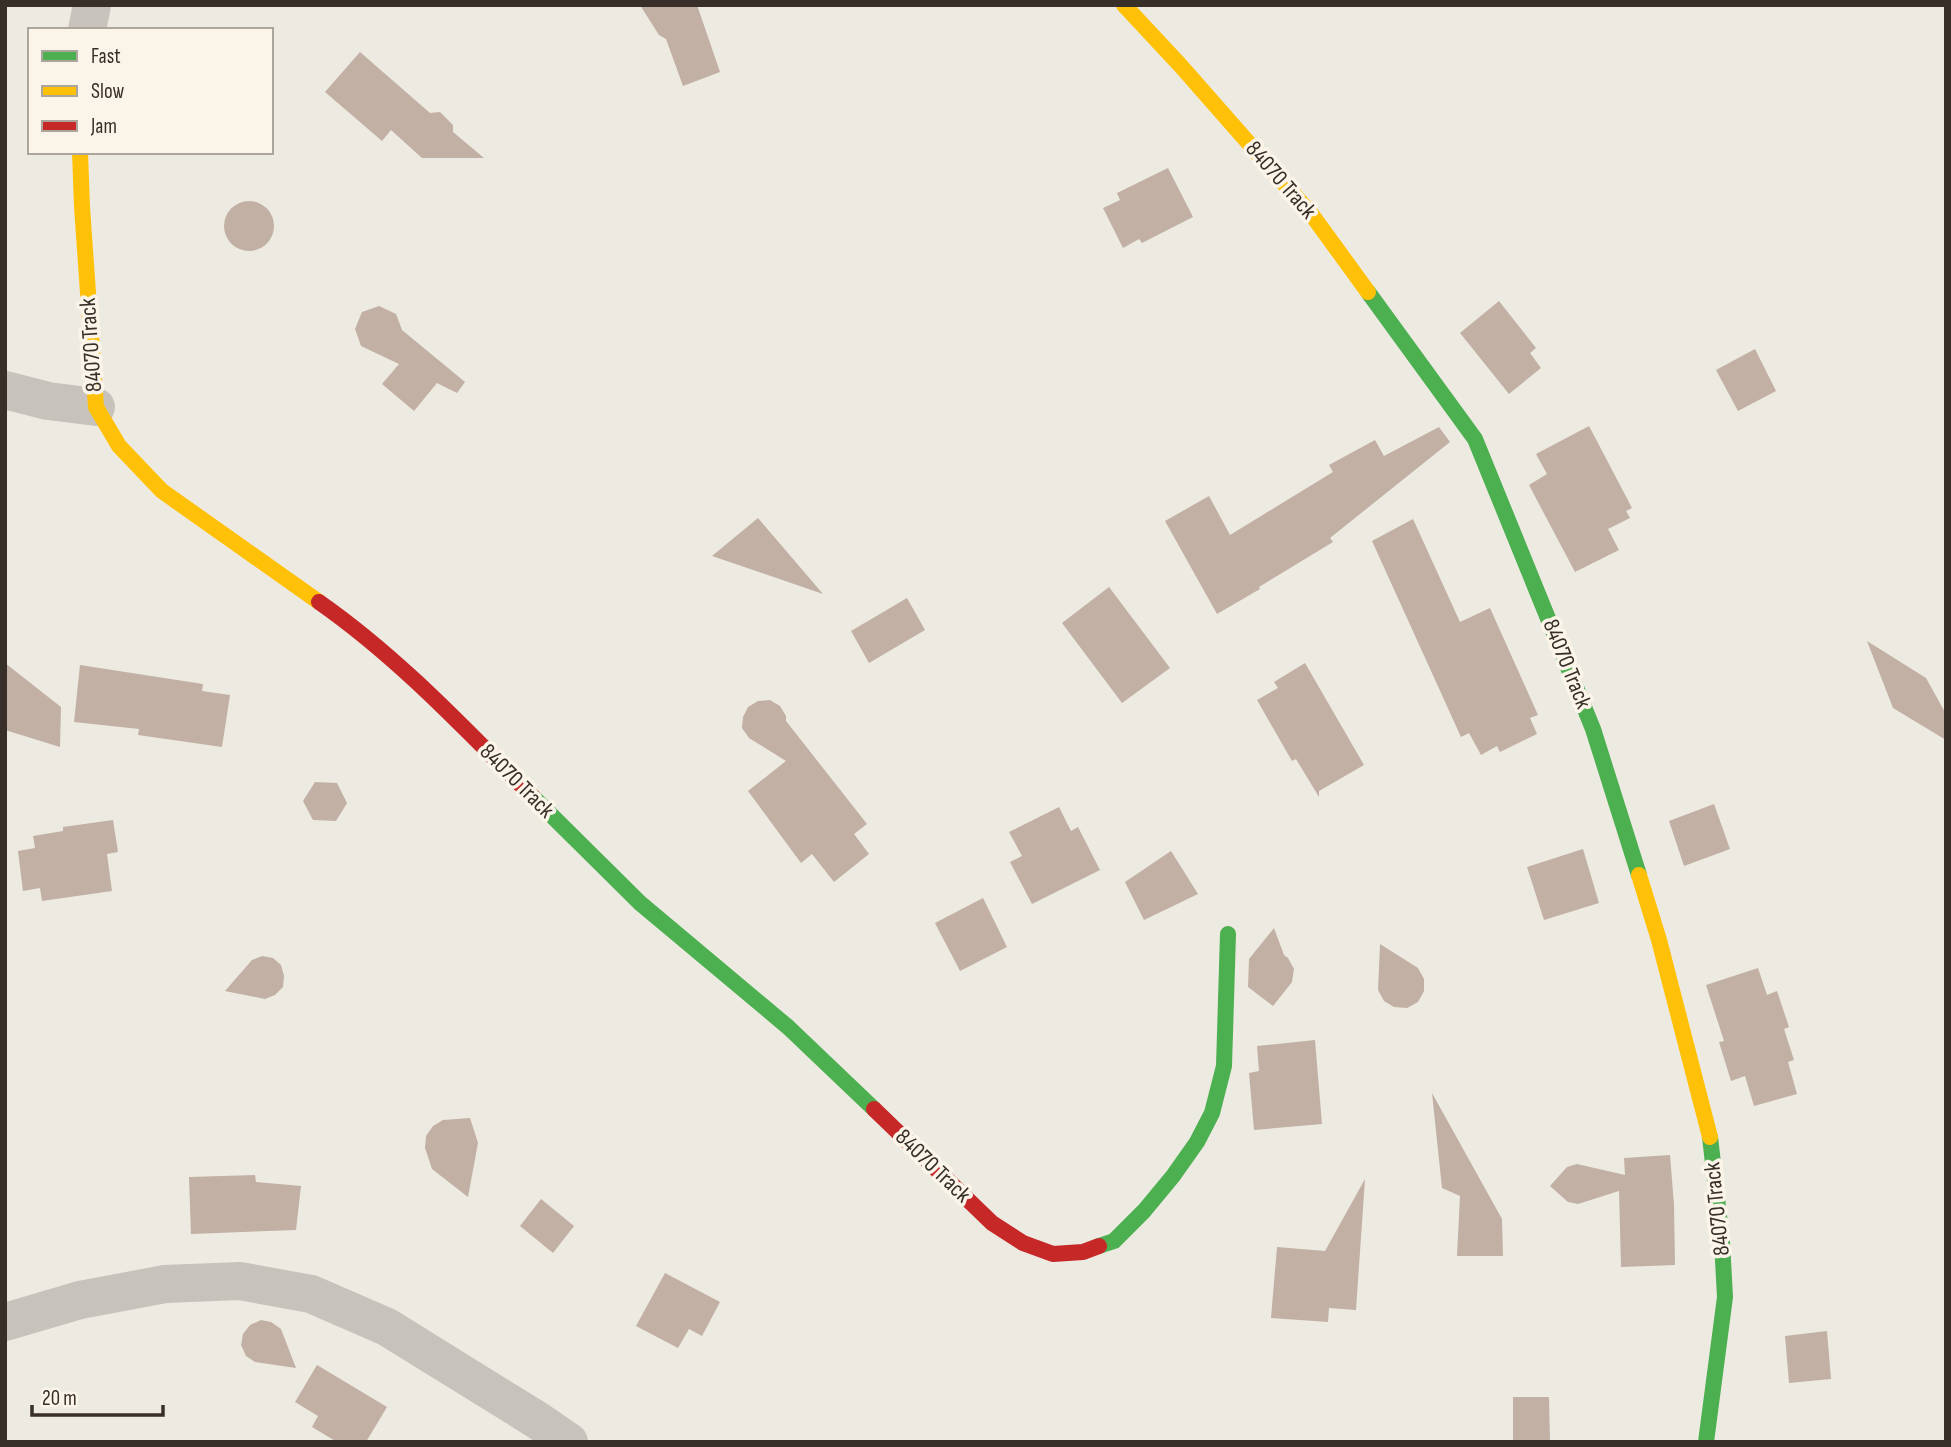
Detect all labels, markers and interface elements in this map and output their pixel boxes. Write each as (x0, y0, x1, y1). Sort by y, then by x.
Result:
legend (28, 28, 273, 154)
text: Fast (91, 44, 121, 69)
text: Slow (91, 79, 125, 104)
text: Jam (90, 114, 117, 139)
street label: 84070 Track (1240, 135, 1323, 225)
street label: 84070 Track (74, 297, 108, 393)
street label: 84070 Track (1536, 615, 1598, 713)
street label: 84070 Track (474, 738, 560, 824)
street label: 84070 Track (889, 1123, 977, 1209)
street label: 84070 Track (1698, 1161, 1736, 1257)
scale bar (32, 1374, 163, 1418)
text: 20 m (42, 1386, 77, 1411)

